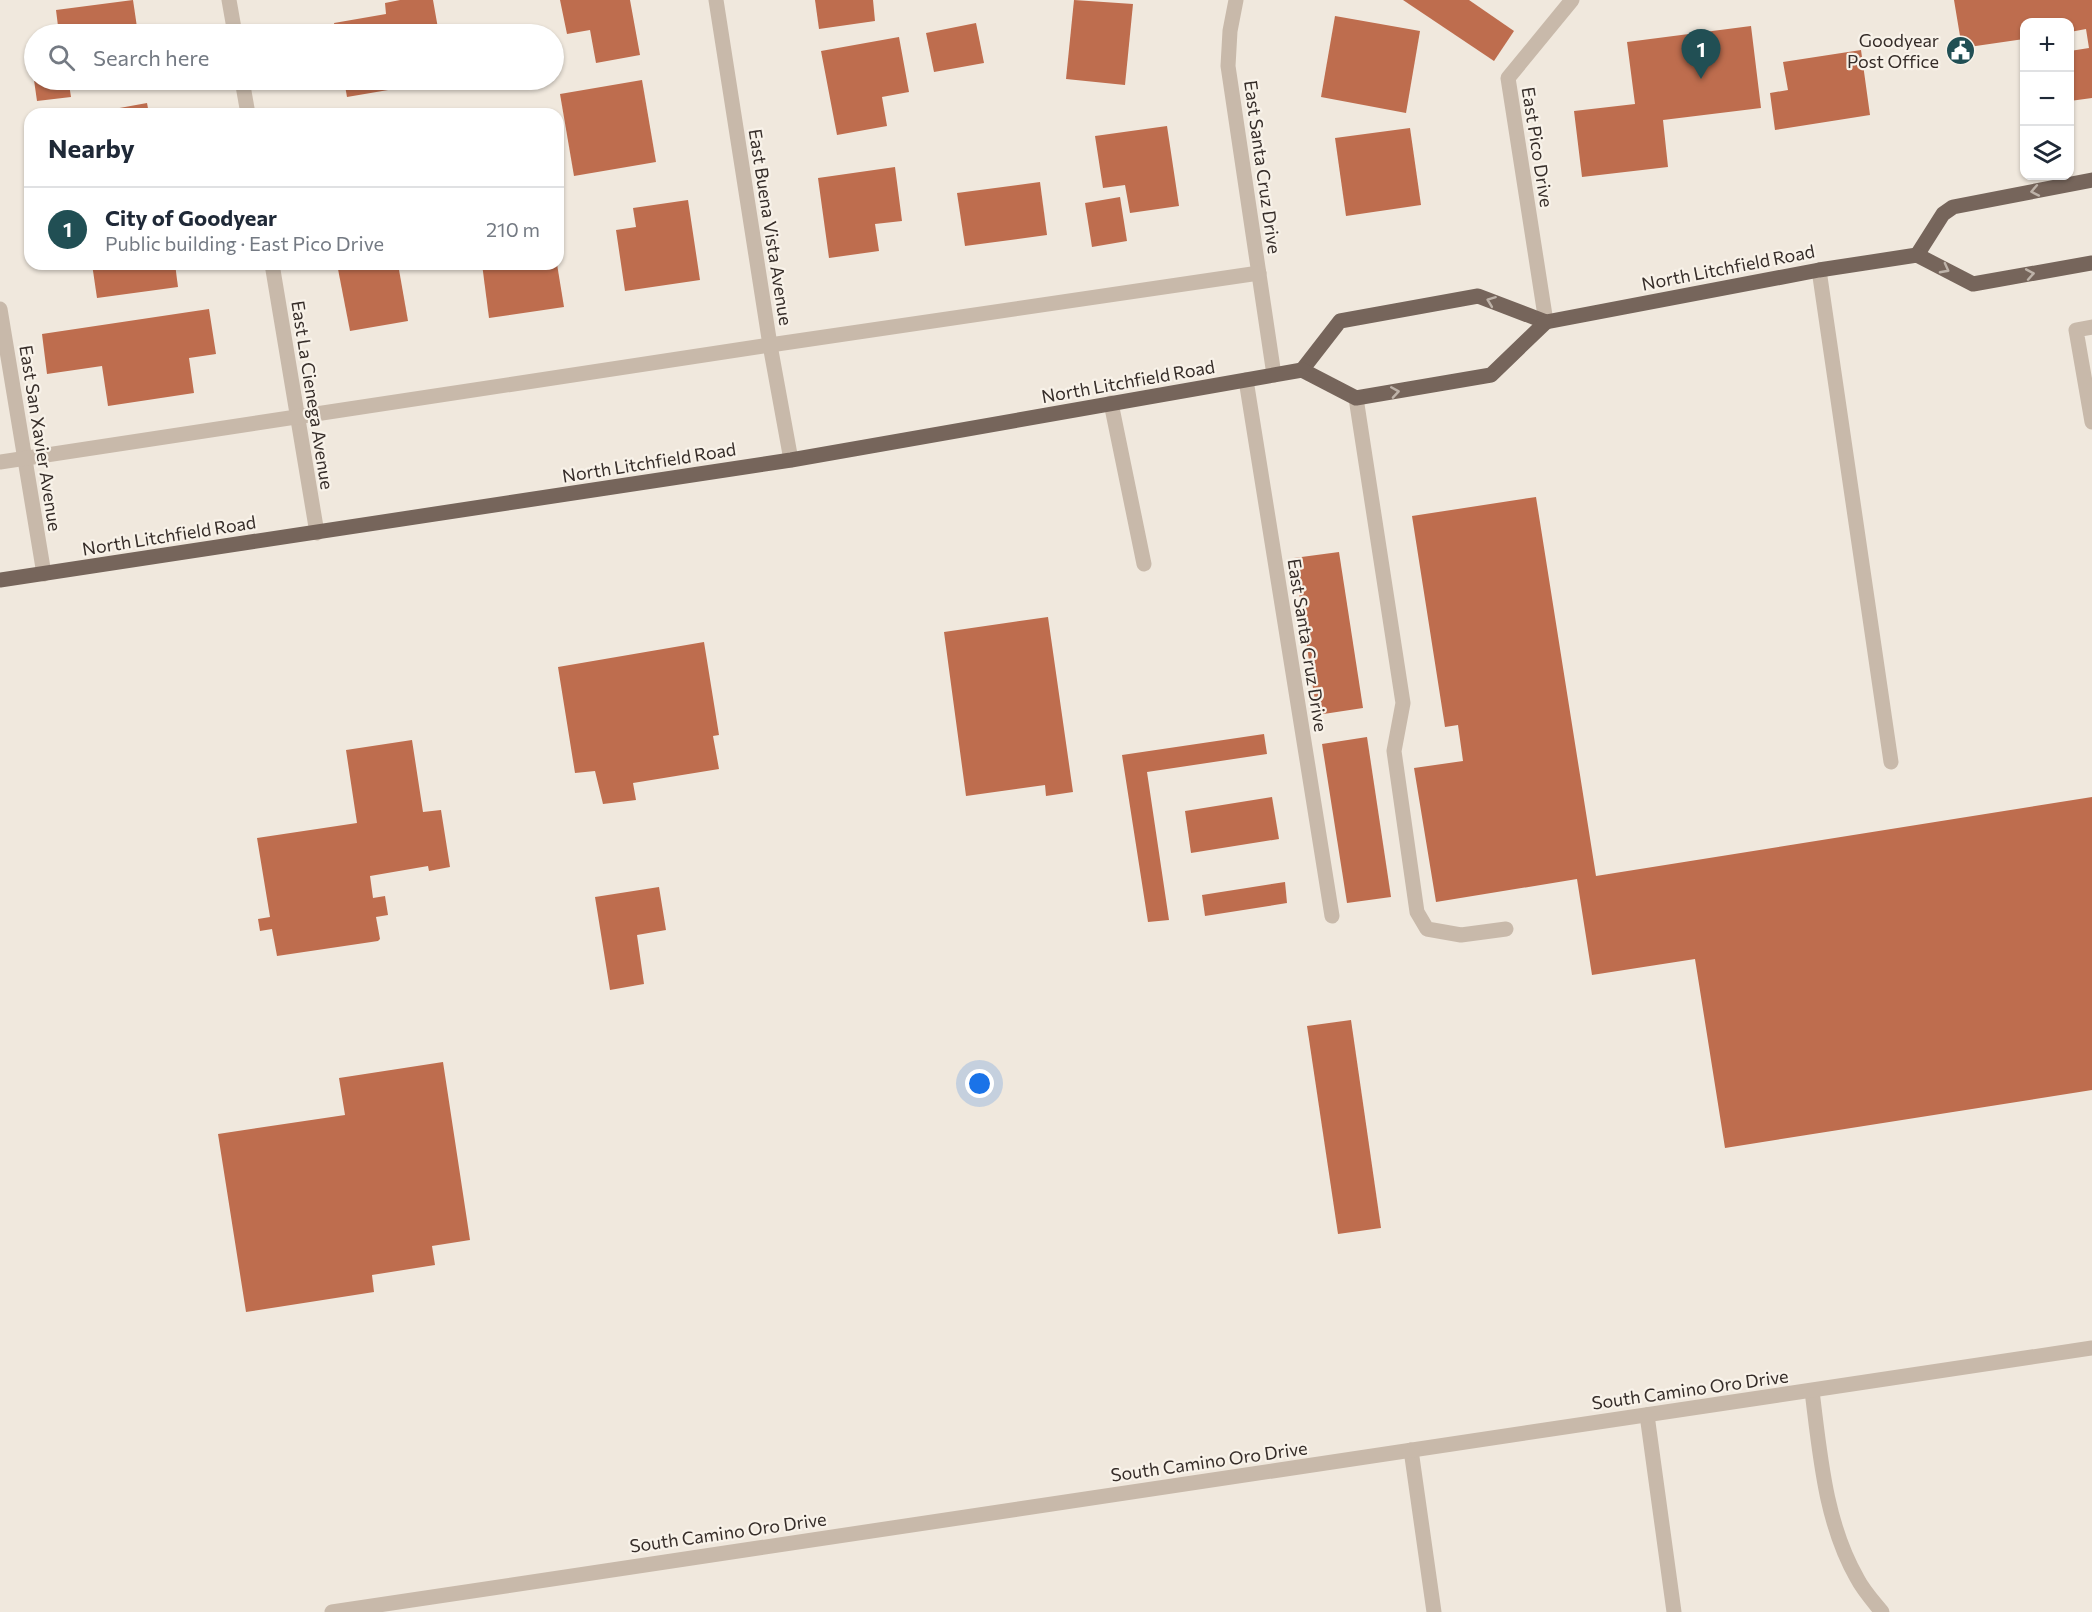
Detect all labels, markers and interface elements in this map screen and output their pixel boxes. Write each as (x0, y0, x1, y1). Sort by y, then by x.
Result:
map controls (2020, 18, 2074, 180)
button: + (2020, 18, 2074, 72)
search box (24, 24, 564, 90)
pin: 1 (1682, 29, 1720, 79)
place label: Goodyear Post Office (1847, 29, 1939, 72)
public building icon: Goodyear Post Office (1944, 34, 1976, 66)
icon: search (45, 41, 78, 74)
text: Search here (93, 44, 209, 71)
button: − (2020, 72, 2074, 126)
street label: East Santa Cruz Drive (1240, 79, 1286, 255)
street label: East Pico Drive (1518, 85, 1558, 209)
button: layers (2020, 126, 2074, 180)
street label: East Buena Vista Avenue (745, 127, 797, 327)
text: Nearby (48, 132, 135, 163)
one-way arrow (2030, 184, 2040, 197)
text: City of Goodyear (105, 204, 277, 231)
text: 1 (63, 217, 72, 241)
text: 210 m (486, 217, 540, 241)
text: Public building · East Pico Drive (105, 231, 384, 255)
street label: North Litchfield Road (1640, 239, 1816, 295)
one-way arrow (1939, 262, 1949, 273)
one-way arrow (2026, 268, 2035, 280)
one-way arrow (1486, 296, 1497, 308)
street label: East La Cienega Avenue (287, 299, 339, 491)
street label: East San Xavier Avenue (15, 343, 67, 533)
street label: North Litchfield Road (1040, 355, 1216, 407)
one-way arrow (1390, 386, 1400, 399)
street label: North Litchfield Road (560, 437, 738, 487)
street label: North Litchfield Road (80, 510, 258, 560)
street label: East Santa Cruz Drive (1283, 557, 1333, 733)
your location (965, 1069, 994, 1098)
street label: South Camino Oro Drive (1590, 1364, 1790, 1414)
street label: South Camino Oro Drive (1109, 1436, 1309, 1486)
street label: South Camino Oro Drive (628, 1507, 828, 1557)

